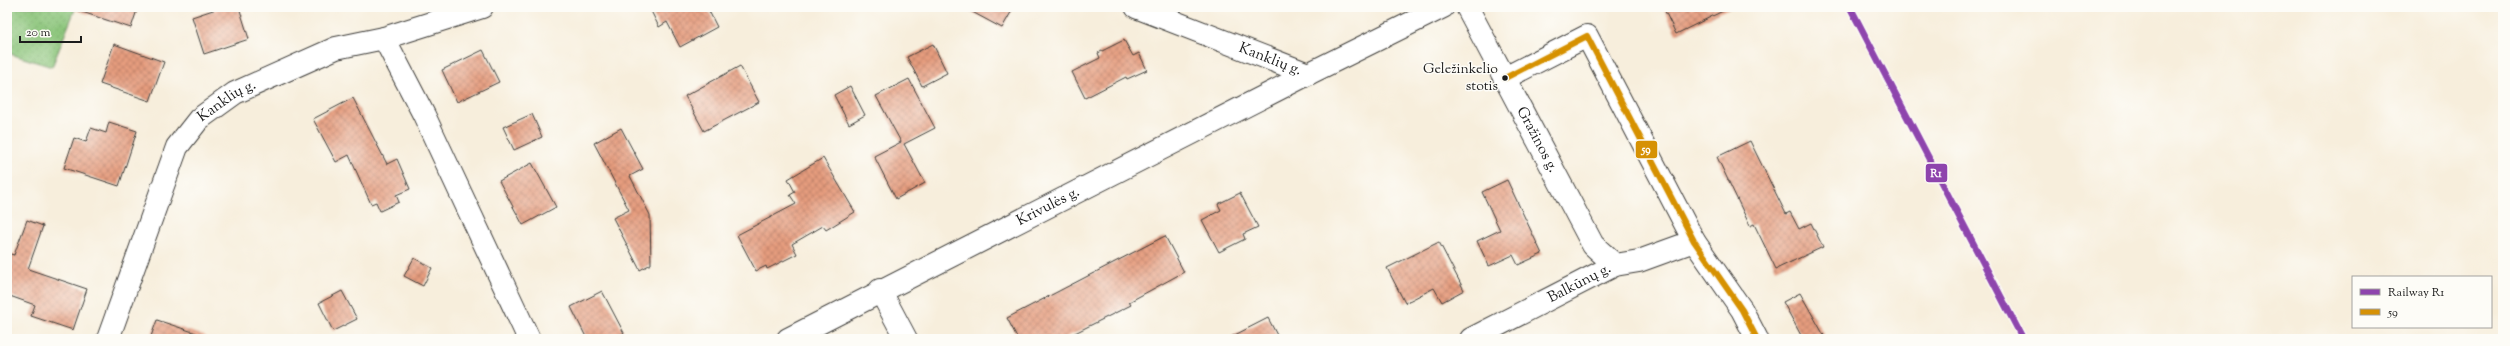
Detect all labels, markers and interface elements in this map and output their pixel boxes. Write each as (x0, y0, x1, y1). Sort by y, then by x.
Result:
scale bar (20, 18, 81, 44)
text: 20 m (26, 24, 51, 42)
street label: Kanklių g. (1236, 37, 1305, 81)
place label: Geležinkelio stotis (1423, 60, 1498, 97)
marker: Geležinkelio stotis (1500, 73, 1510, 83)
street label: Kanklių g. (193, 74, 259, 127)
street label: Gražinos g. (1511, 103, 1563, 176)
line badge: 59 (1635, 140, 1658, 159)
text: 59 (1640, 142, 1651, 158)
line badge: R1 (1925, 163, 1948, 183)
text: R1 (1929, 166, 1942, 182)
street label: Krivulės g. (1013, 182, 1083, 231)
street label: Balkūnų g. (1544, 258, 1615, 308)
legend (2352, 276, 2492, 328)
text: Railway R1 (2388, 284, 2444, 302)
text: 59 (2387, 304, 2398, 322)

